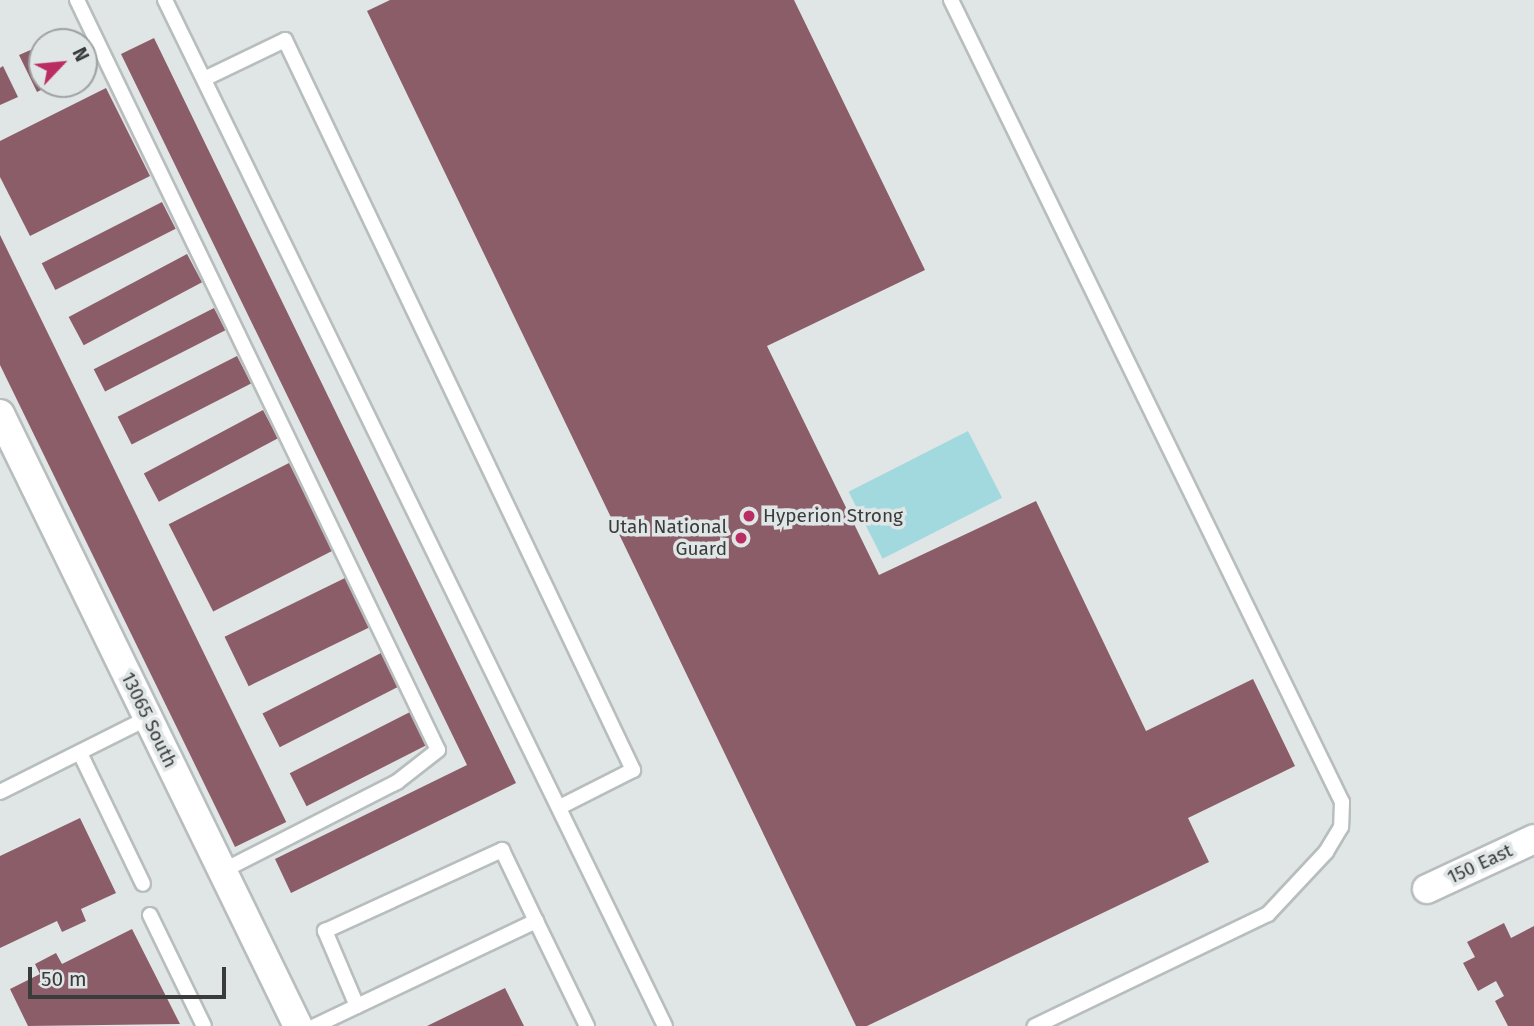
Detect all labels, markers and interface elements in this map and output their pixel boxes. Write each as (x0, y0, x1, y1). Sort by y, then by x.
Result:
north arrow (28, 28, 98, 98)
text: N (67, 44, 94, 65)
place label: Hyperion Strong (763, 505, 903, 527)
marker: Hyperion Strong (741, 508, 757, 524)
place label: Utah National Guard (608, 516, 727, 560)
marker: Utah National Guard (733, 530, 749, 546)
street label: 13065 South (116, 669, 182, 771)
street label: 150 East (1444, 839, 1516, 889)
scale bar (32, 953, 229, 997)
text: 50 m (41, 966, 87, 992)

